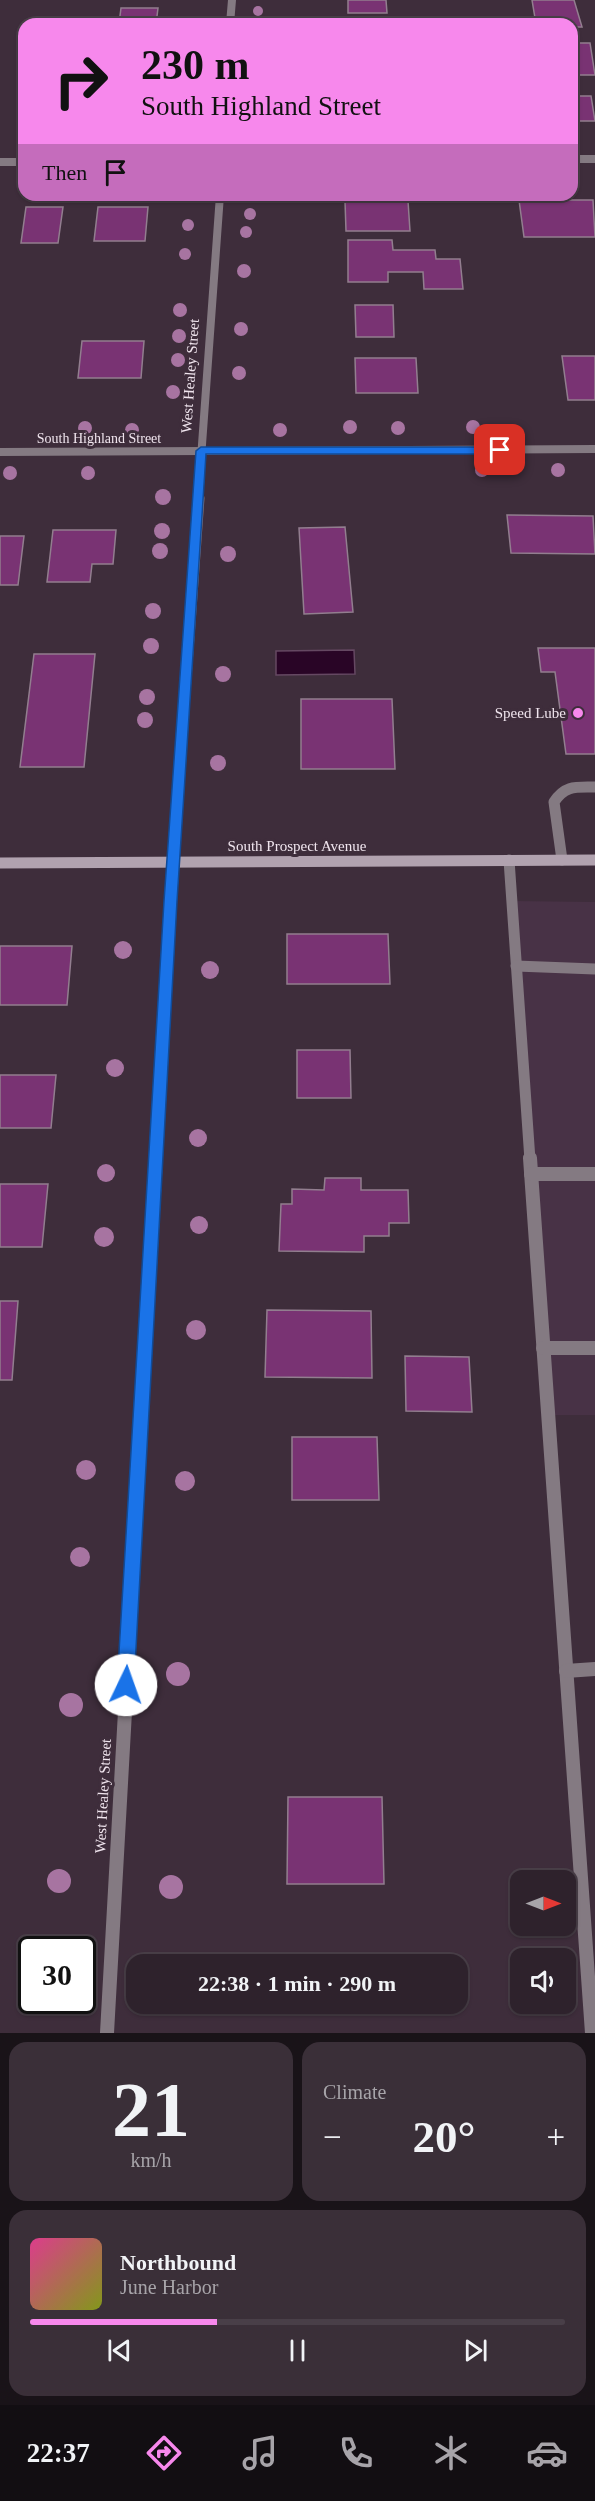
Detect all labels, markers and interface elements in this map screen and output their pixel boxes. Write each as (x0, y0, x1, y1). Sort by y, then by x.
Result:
icon: right (42, 42, 120, 120)
text: 230 m (141, 42, 250, 88)
text: South Highland Street (141, 91, 381, 121)
icon: arrive (99, 156, 132, 189)
text: Then (42, 160, 87, 185)
street label: West Healey Street (178, 317, 202, 434)
pin (474, 424, 525, 475)
street label: South Highland Street (37, 431, 161, 446)
icon: arrive (483, 433, 516, 466)
place label: Speed Lube (495, 705, 566, 721)
marker: Speed Lube (571, 706, 585, 720)
street label: South Prospect Avenue (228, 838, 367, 854)
position arrow (94, 1653, 158, 1717)
street label: West Healey Street (92, 1738, 114, 1854)
north arrow (510, 1870, 576, 1936)
map controls (510, 1870, 576, 2014)
speed limit sign: 30 (18, 1936, 96, 2014)
button: sound (510, 1948, 576, 2014)
text: 22:38 · 1 min · 290 m (198, 1971, 396, 1996)
text: 21 (112, 2066, 190, 2153)
text: Climate (323, 2081, 386, 2103)
text: 20° (413, 2112, 476, 2162)
text: − (323, 2119, 342, 2155)
text: + (546, 2119, 565, 2155)
text: km/h (130, 2149, 172, 2171)
text: Northbound (120, 2250, 236, 2275)
text: June Harbor (120, 2276, 218, 2298)
icon: previous (103, 2334, 136, 2367)
icon: pause (281, 2334, 314, 2367)
icon: next (459, 2334, 492, 2367)
icon: directions (143, 2432, 185, 2474)
icon: music (239, 2432, 281, 2474)
icon: phone (335, 2432, 377, 2474)
icon: climate (430, 2432, 472, 2474)
icon: car (526, 2432, 568, 2474)
text: 22:37 (27, 2438, 90, 2468)

